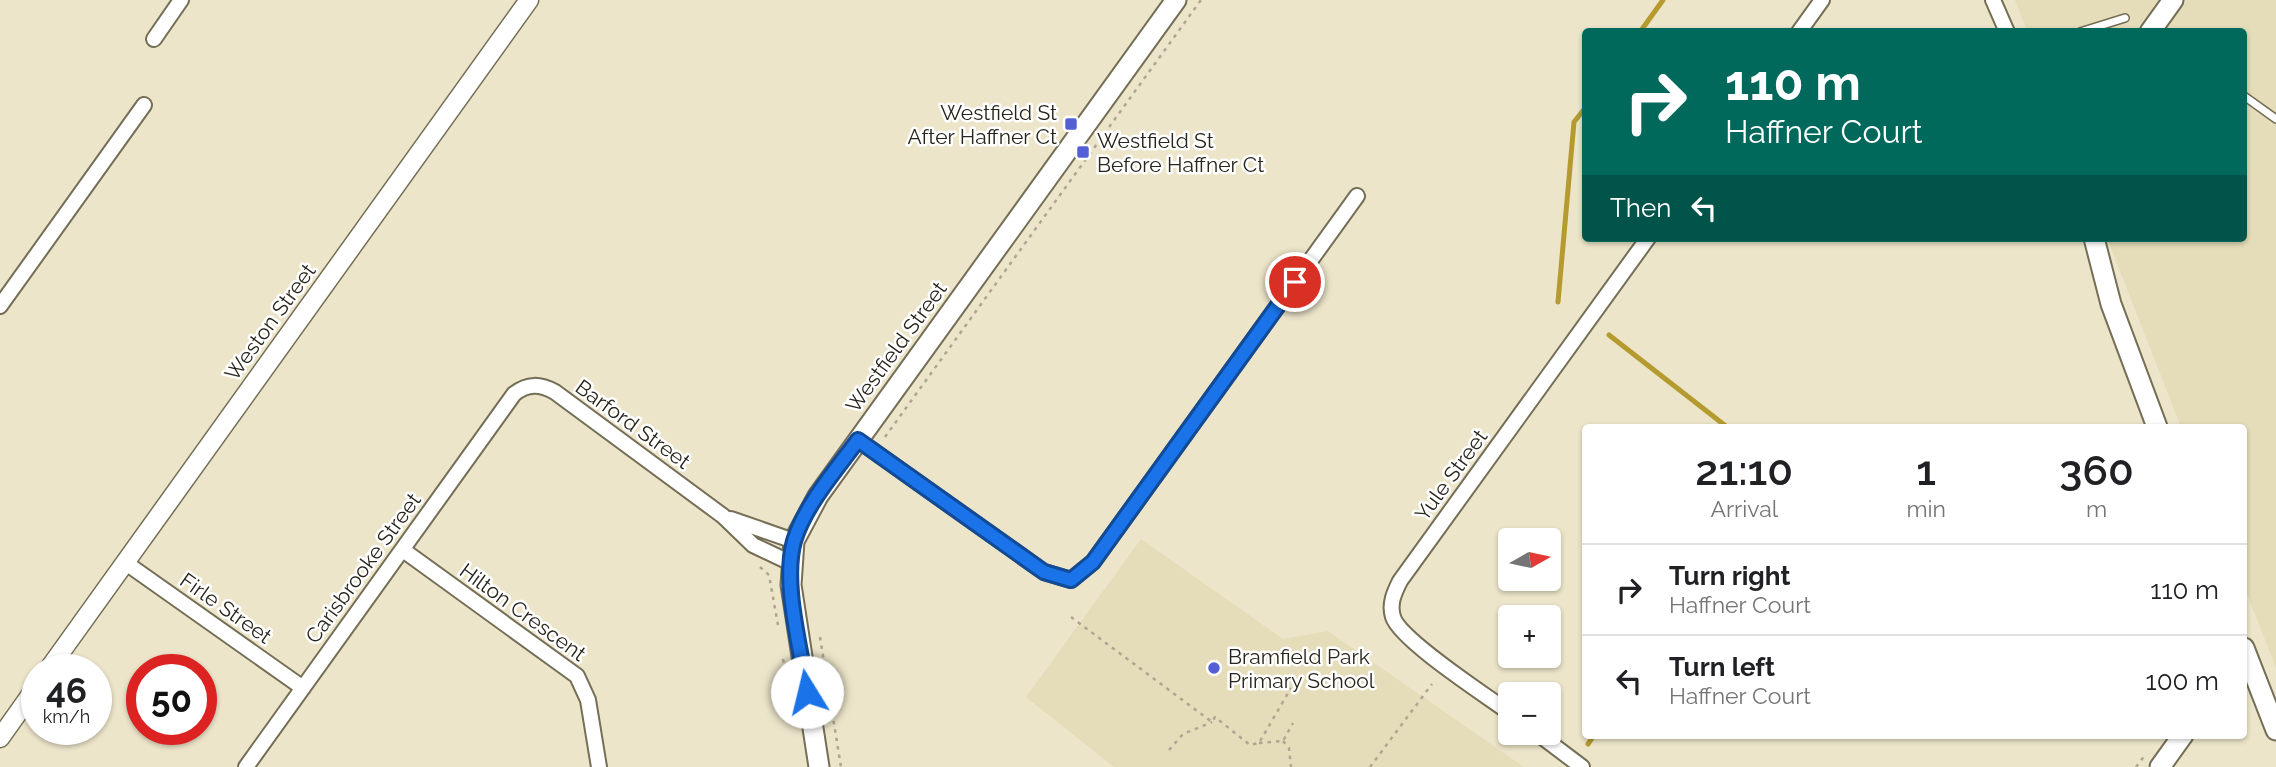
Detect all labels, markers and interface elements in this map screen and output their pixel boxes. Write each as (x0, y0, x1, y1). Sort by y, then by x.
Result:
text: 110 m (1725, 54, 1861, 111)
icon: right (1610, 56, 1701, 147)
place label: Westfield St After Haffner Ct (908, 100, 1057, 149)
text: Haffner Court (1725, 113, 1922, 150)
marker: Westfield St After Haffner Ct (1063, 116, 1079, 132)
place label: Westfield St Before Haffner Ct (1097, 128, 1264, 177)
marker: Westfield St Before Haffner Ct (1075, 144, 1091, 160)
icon: left (1685, 189, 1723, 227)
text: Then (1610, 193, 1671, 223)
pin (1265, 252, 1325, 312)
street label: Weston Street (219, 259, 321, 385)
icon: arrive (1276, 263, 1314, 301)
street label: Westfield Street (840, 277, 952, 417)
street label: Barford Street (571, 374, 695, 474)
street label: Yule Street (1410, 425, 1492, 525)
text: 21:10 (1695, 446, 1793, 495)
text: 1 (1916, 446, 1936, 495)
text: 360 (2059, 446, 2134, 495)
street label: Carisbrooke Street (300, 488, 426, 648)
text: Arrival (1710, 495, 1778, 522)
text: min (1906, 495, 1946, 522)
text: m (2086, 495, 2107, 522)
north arrow (1498, 528, 1561, 592)
map controls (1498, 528, 1561, 745)
street label: Hilton Crescent (455, 558, 591, 666)
text: Turn right (1669, 561, 1790, 591)
street label: Firle Street (175, 567, 277, 649)
icon: right (1610, 571, 1648, 609)
text: 110 m (2150, 575, 2219, 605)
text: Haffner Court (1669, 591, 1811, 618)
button: + (1498, 605, 1561, 668)
place label: Bramfield Park Primary School (1228, 644, 1375, 693)
text: Turn left (1669, 652, 1775, 682)
speed limit sign: 50 (126, 654, 217, 745)
position arrow (770, 655, 844, 729)
marker: Bramfield Park Primary School (1206, 660, 1222, 676)
icon: left (1610, 662, 1648, 700)
text: 100 m (2146, 666, 2219, 696)
text: 46 (46, 670, 87, 711)
button: − (1498, 682, 1561, 745)
text: Haffner Court (1669, 682, 1811, 709)
text: km/h (43, 706, 90, 727)

